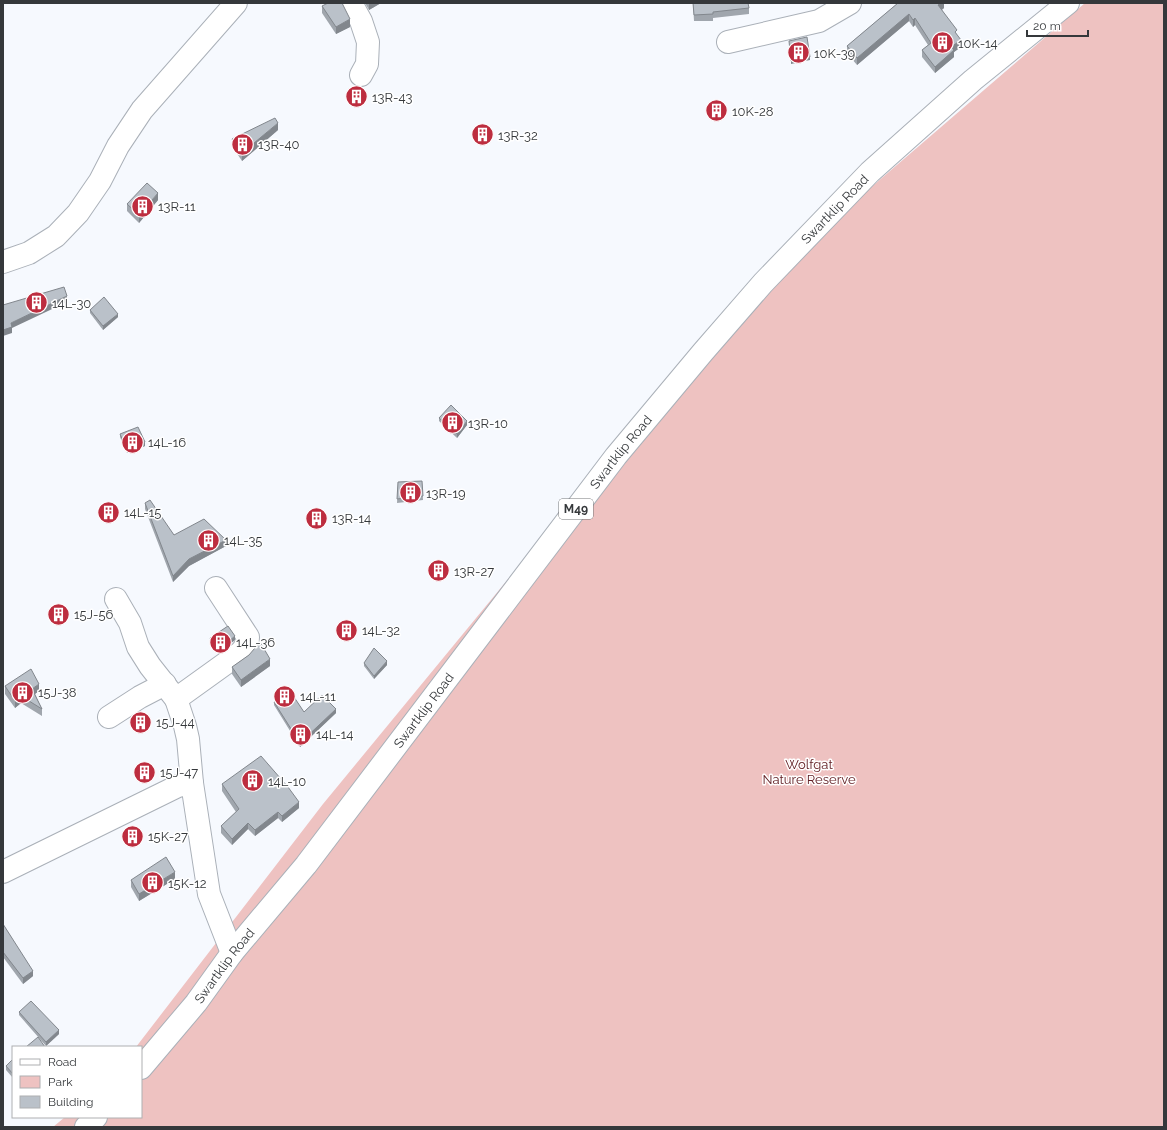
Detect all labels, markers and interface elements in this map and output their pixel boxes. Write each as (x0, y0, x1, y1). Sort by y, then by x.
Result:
scale bar (1027, 12, 1088, 38)
text: 20 m (1033, 19, 1061, 33)
building icon: 10K-14 (929, 30, 955, 56)
place label: 10K-14 (958, 36, 998, 51)
building icon: 10K-39 (786, 40, 812, 66)
place label: 10K-39 (814, 46, 856, 61)
building icon: 13R-43 (344, 84, 370, 110)
place label: 13R-43 (372, 90, 412, 105)
building icon: 10K-28 (703, 98, 729, 124)
place label: 10K-28 (732, 104, 774, 119)
building icon: 13R-32 (470, 122, 496, 148)
place label: 13R-32 (498, 128, 538, 143)
building icon: 13R-40 (230, 131, 256, 157)
place label: 13R-40 (258, 137, 299, 152)
street label: Swartklip Road (798, 172, 871, 247)
building icon: 13R-11 (130, 193, 156, 219)
place label: 13R-11 (158, 199, 196, 214)
building icon: 14L-30 (23, 290, 49, 316)
place label: 14L-30 (52, 296, 91, 311)
building icon: 13R-10 (440, 410, 466, 436)
street label: Swartklip Road (587, 412, 655, 492)
place label: 13R-10 (468, 416, 508, 431)
building icon: 14L-16 (119, 429, 145, 455)
place label: 14L-16 (148, 435, 186, 450)
building icon: 13R-19 (397, 480, 423, 506)
place label: 13R-19 (426, 486, 466, 501)
building icon: 14L-15 (95, 499, 121, 525)
road number: M49 (559, 499, 593, 519)
place label: 14L-15 (124, 505, 161, 520)
building icon: 13R-14 (303, 505, 329, 531)
place label: 13R-14 (332, 511, 371, 526)
building icon: 14L-35 (195, 527, 221, 553)
place label: 14L-35 (224, 533, 262, 548)
building icon: 13R-27 (425, 558, 451, 584)
place label: 13R-27 (454, 564, 494, 579)
building icon: 15J-56 (45, 601, 71, 627)
place label: 15J-56 (74, 607, 113, 622)
building icon: 14L-32 (334, 617, 360, 643)
place label: 14L-32 (362, 623, 400, 638)
building icon: 14L-36 (208, 629, 234, 655)
place label: 14L-36 (236, 635, 275, 650)
street label: Swartklip Road (391, 670, 457, 751)
building icon: 15J-38 (9, 679, 35, 705)
building icon: 14L-11 (271, 683, 297, 709)
place label: 15J-38 (38, 685, 77, 700)
place label: 14L-11 (300, 689, 336, 704)
building icon: 15J-44 (127, 709, 153, 735)
place label: 15J-44 (156, 715, 195, 730)
building icon: 14L-14 (288, 721, 314, 747)
place label: 14L-14 (316, 727, 353, 742)
park label: Wolfgat Nature Reserve (762, 757, 856, 787)
building icon: 15J-47 (132, 759, 158, 785)
place label: 15J-47 (160, 765, 198, 780)
building icon: 14L-10 (239, 768, 265, 794)
place label: 14L-10 (268, 774, 306, 789)
building icon: 15K-27 (120, 823, 146, 849)
place label: 15K-27 (148, 829, 188, 844)
building icon: 15K-12 (140, 870, 166, 896)
place label: 15K-12 (168, 876, 207, 891)
street label: Swartklip Road (191, 925, 258, 1006)
legend (12, 1046, 142, 1118)
text: Road (48, 1055, 77, 1069)
text: Park (48, 1075, 73, 1089)
text: Building (48, 1095, 94, 1109)

